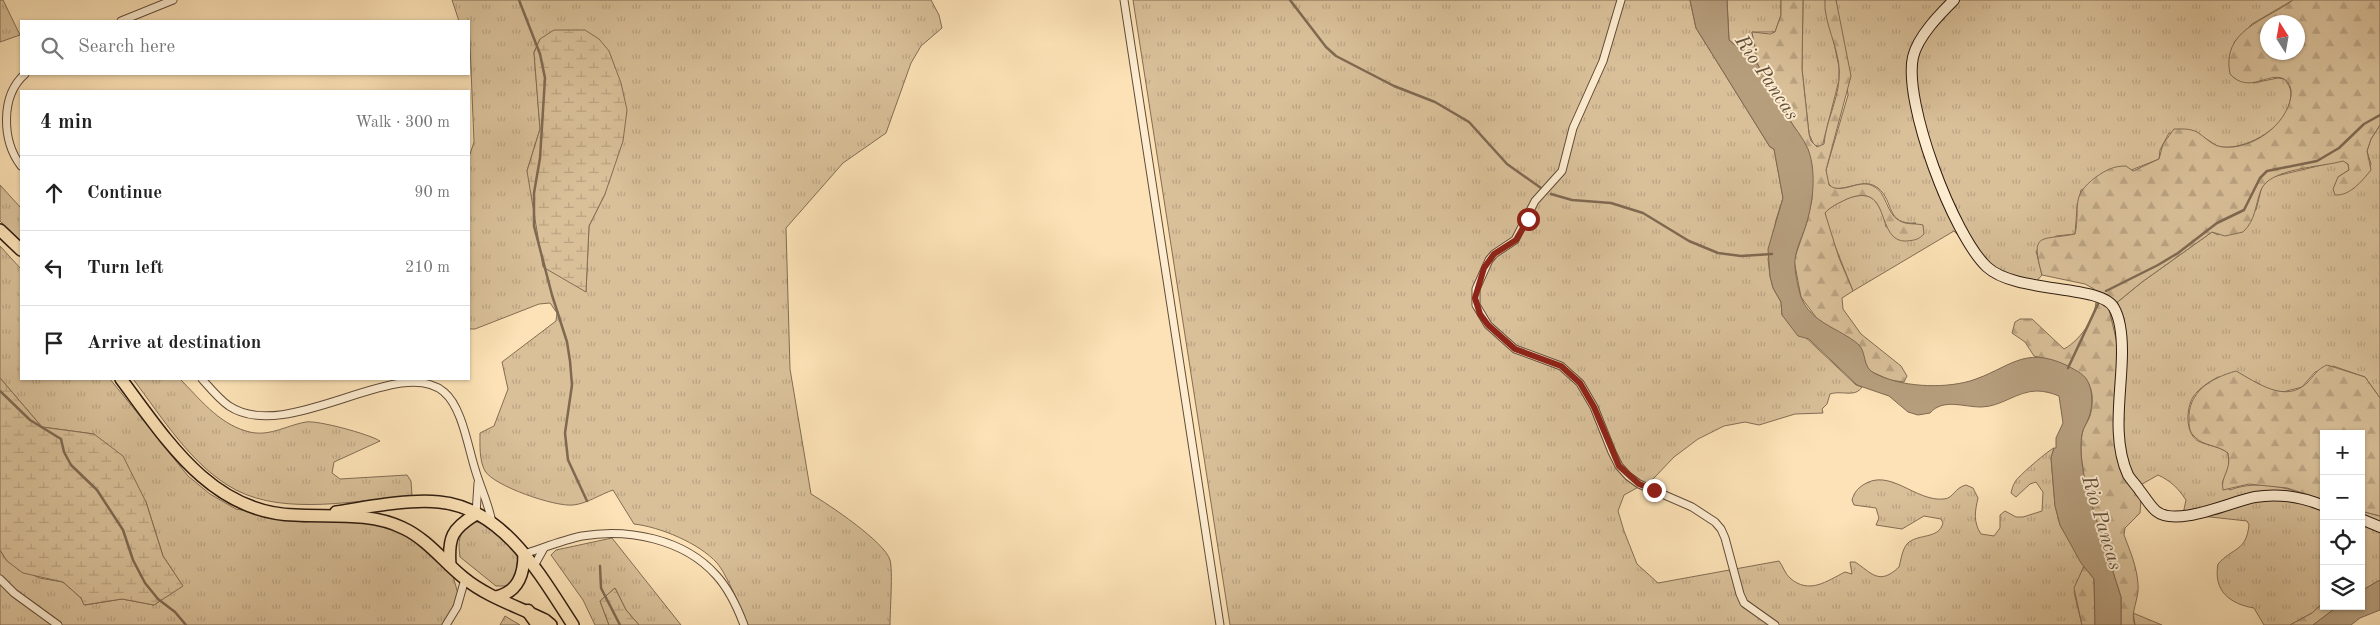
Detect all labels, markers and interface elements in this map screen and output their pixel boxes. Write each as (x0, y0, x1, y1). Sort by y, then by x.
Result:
north arrow (2260, 15, 2305, 60)
search box (20, 20, 470, 75)
water label: Rio Pancas (1730, 31, 1802, 124)
icon: search (38, 34, 66, 62)
text: Search here (78, 38, 175, 57)
text: 4 min (40, 112, 93, 133)
text: Walk · 300 m (355, 115, 450, 131)
icon: ahead (40, 179, 68, 207)
text: Continue (87, 184, 162, 203)
text: 90 m (414, 185, 450, 201)
route start (1517, 208, 1540, 231)
icon: left (40, 254, 68, 282)
text: Turn left (87, 259, 164, 278)
text: 210 m (405, 260, 450, 276)
icon: arrive (40, 329, 68, 357)
text: Arrive at destination (87, 334, 261, 353)
map controls (2320, 430, 2365, 610)
button: + (2320, 430, 2365, 475)
water label: Rio Pancas (2077, 472, 2125, 573)
button: − (2320, 475, 2365, 520)
route end (1643, 479, 1666, 502)
button: locate (2320, 520, 2365, 565)
button: layers (2320, 565, 2365, 610)

